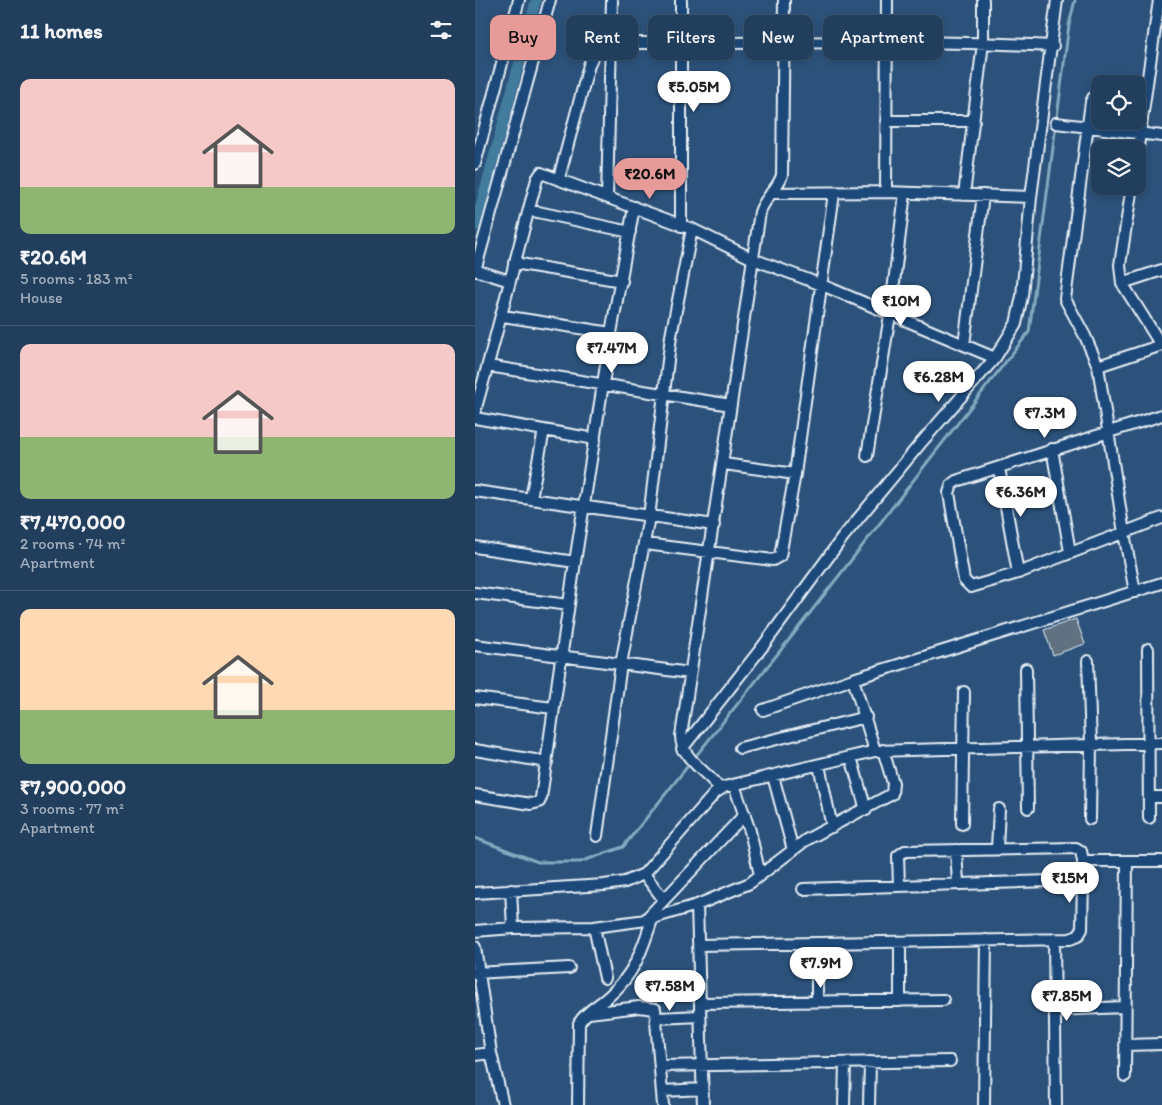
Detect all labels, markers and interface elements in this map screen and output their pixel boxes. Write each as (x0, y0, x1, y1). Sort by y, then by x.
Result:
chip: Buy (490, 15, 556, 60)
chip: Rent (566, 15, 638, 60)
chip: Filters (648, 15, 734, 60)
chip: New (744, 15, 813, 60)
chip: Apartment (823, 15, 943, 60)
icon: filters (427, 16, 455, 44)
text: 11 homes (20, 18, 103, 43)
pin: ₹5.05M (653, 70, 735, 113)
map controls (1091, 75, 1146, 195)
button: locate (1091, 75, 1146, 130)
text: ₹5.05M (669, 77, 719, 96)
icon: home (193, 111, 283, 201)
button: layers (1091, 140, 1146, 195)
pin: ₹20.6M (609, 158, 691, 200)
text: ₹20.6M (624, 164, 676, 183)
text: ₹20.6M (20, 244, 87, 269)
text: 5 rooms · 183 m² (20, 269, 133, 288)
pin: ₹10M (871, 284, 931, 327)
text: House (20, 288, 63, 307)
text: ₹10M (882, 291, 920, 310)
pin: ₹7.47M (571, 332, 653, 374)
text: ₹7.47M (587, 338, 637, 357)
pin: ₹6.28M (898, 360, 980, 403)
text: ₹6.28M (914, 367, 964, 386)
icon: home (193, 377, 283, 467)
pin: ₹7.3M (1010, 396, 1080, 439)
text: ₹7.3M (1025, 403, 1065, 422)
pin: ₹6.36M (980, 476, 1062, 518)
text: ₹6.36M (996, 482, 1046, 501)
text: ₹7,470,000 (20, 509, 125, 534)
text: 2 rooms · 74 m² (20, 534, 125, 553)
text: Apartment (20, 553, 95, 572)
icon: home (193, 642, 283, 732)
text: ₹7,900,000 (20, 774, 126, 799)
text: 3 rooms · 77 m² (20, 799, 124, 818)
text: Apartment (20, 818, 95, 837)
pin: ₹15M (1040, 862, 1100, 904)
text: ₹15M (1052, 868, 1088, 887)
pin: ₹7.9M (786, 946, 856, 989)
text: ₹7.9M (801, 953, 841, 972)
pin: ₹7.58M (629, 970, 711, 1012)
text: ₹7.58M (645, 976, 695, 995)
pin: ₹7.85M (1026, 980, 1108, 1022)
text: ₹7.85M (1042, 986, 1092, 1005)

